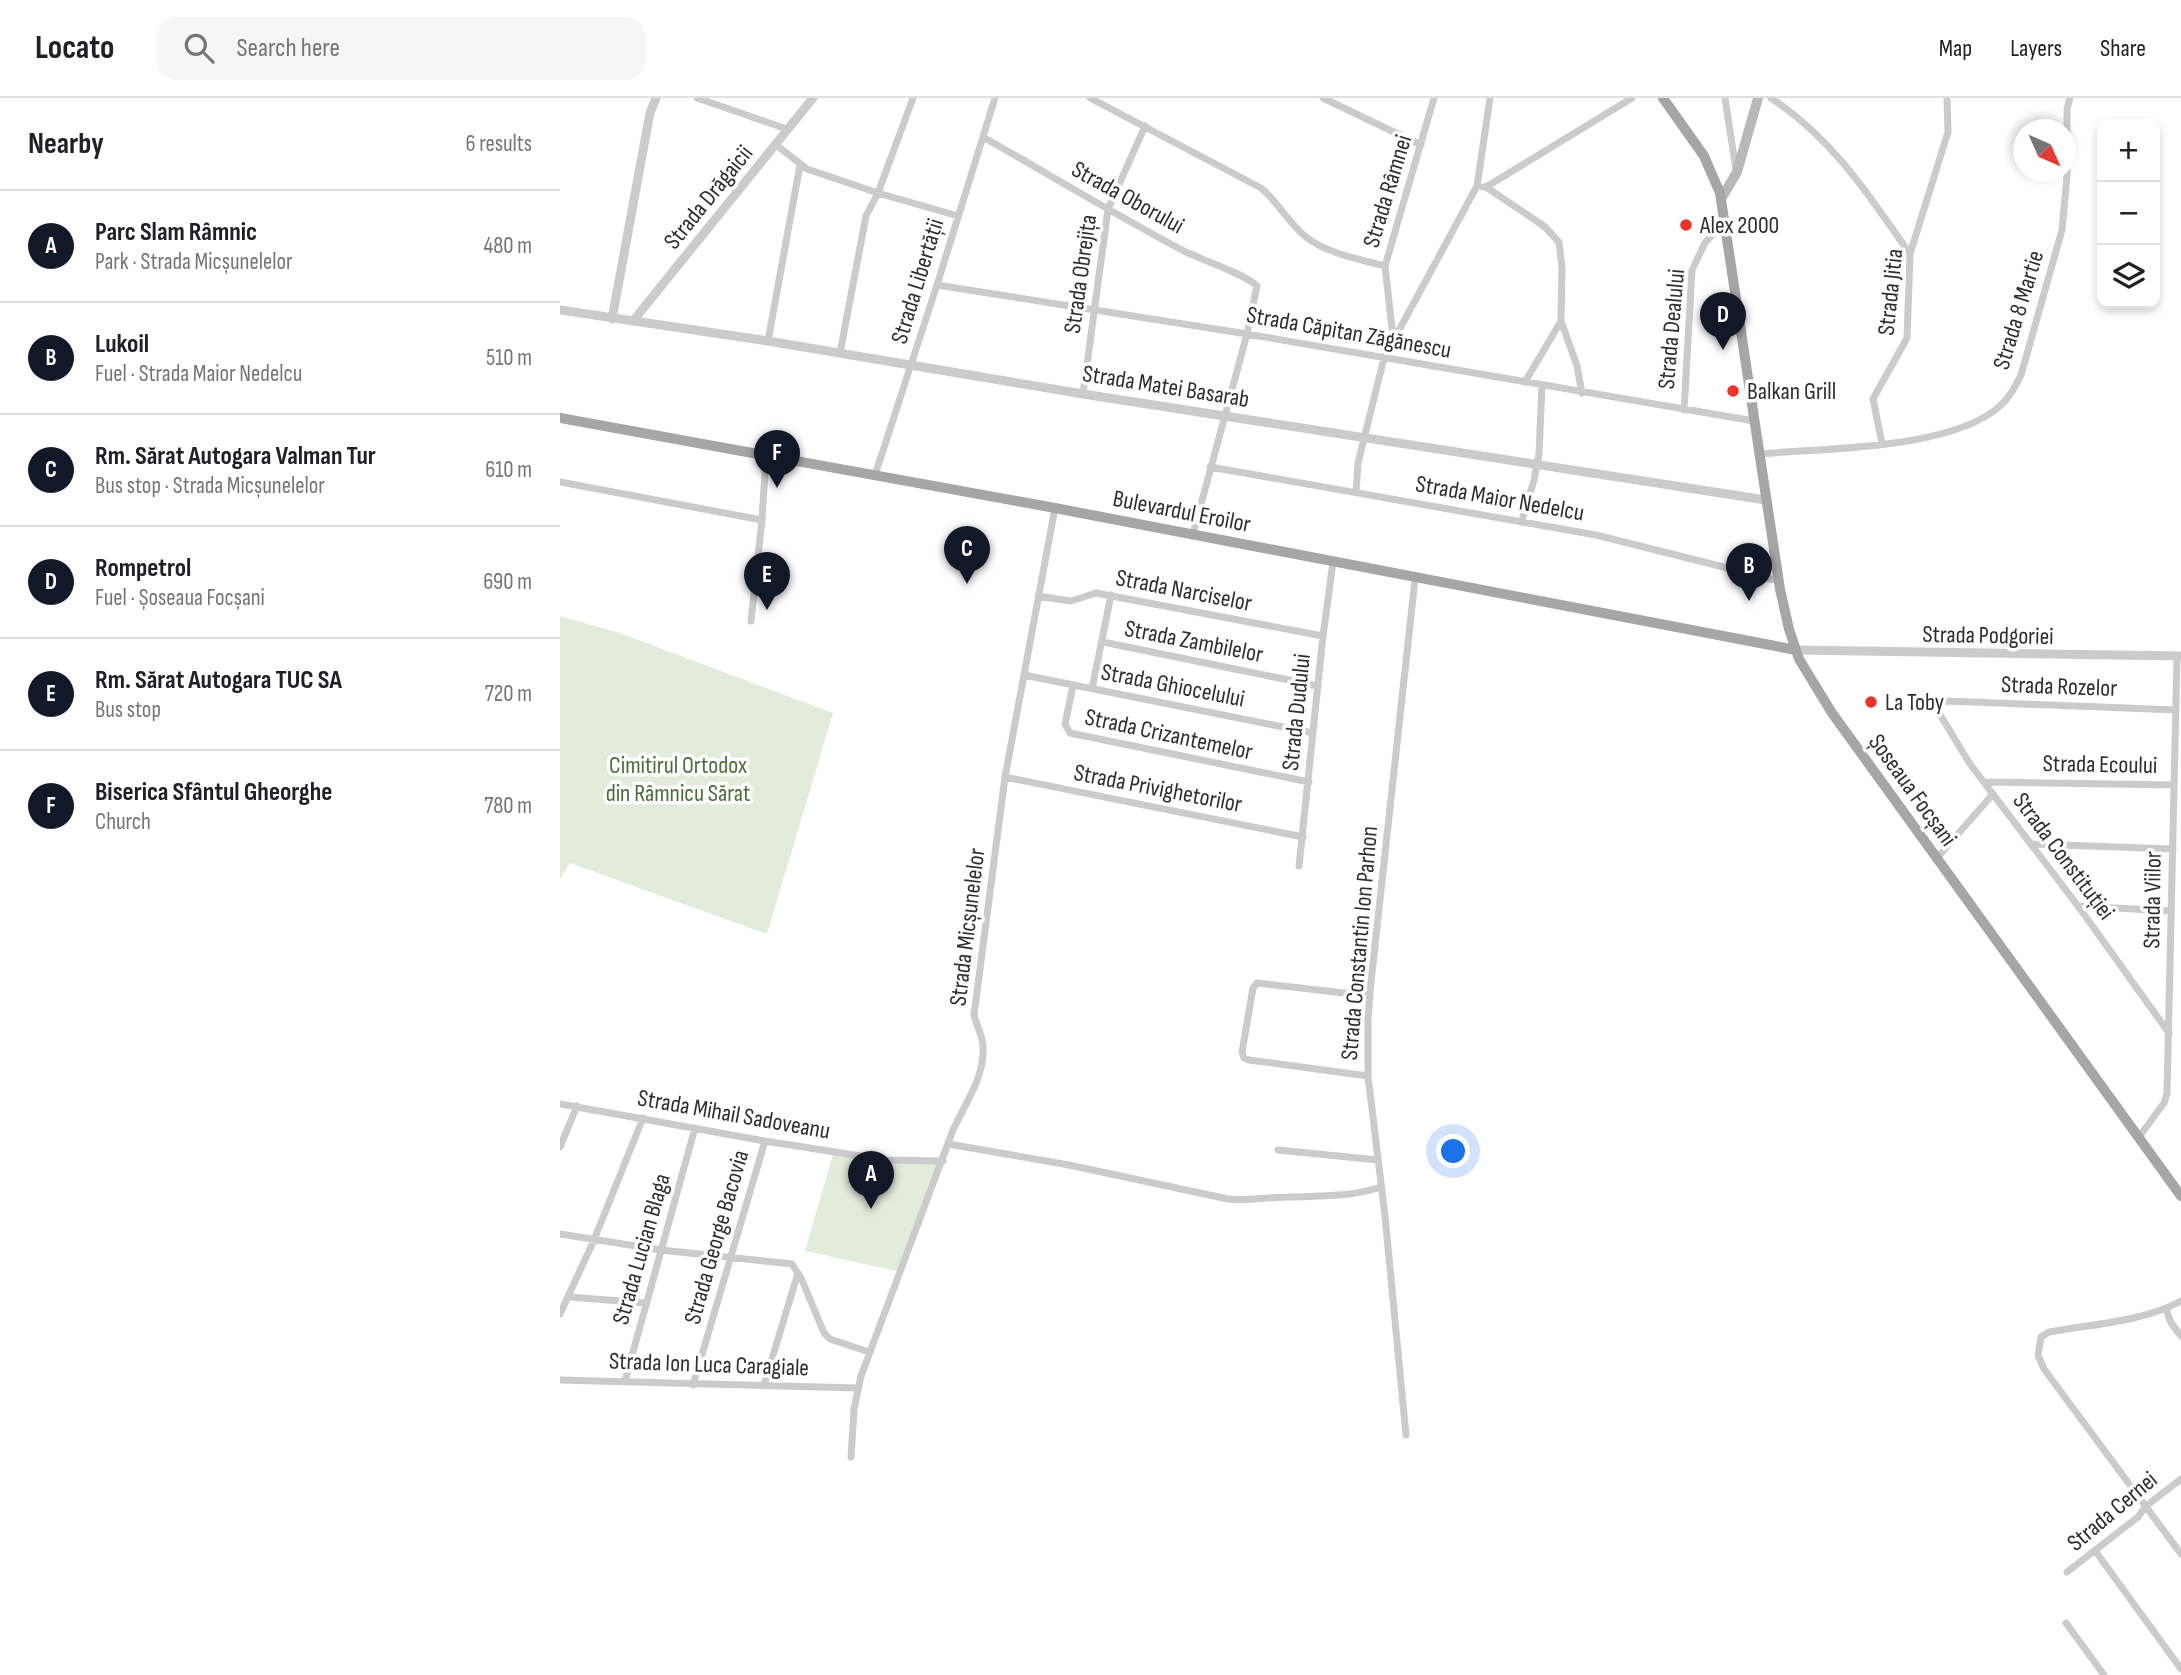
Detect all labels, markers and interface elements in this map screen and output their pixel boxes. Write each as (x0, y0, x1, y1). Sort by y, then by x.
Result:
search box (156, 17, 646, 80)
text: Locato (35, 28, 114, 68)
icon: search (180, 29, 218, 67)
text: Search here (236, 33, 340, 64)
text: Map (1939, 34, 1972, 63)
text: Layers (2010, 34, 2062, 63)
text: Share (2100, 34, 2146, 63)
north arrow (2013, 119, 2076, 182)
map controls (2097, 119, 2160, 308)
button: + (2097, 119, 2160, 182)
text: Nearby (28, 126, 104, 162)
text: 6 results (466, 130, 532, 158)
street label: Strada Râmnei (1357, 131, 1418, 251)
street label: Strada Drăgaicii (658, 139, 759, 255)
street label: Strada Oborului (1066, 155, 1189, 240)
button: − (2097, 182, 2160, 245)
place label: Alex 2000 (1699, 211, 1779, 240)
street label: Strada Obrejița (1058, 213, 1103, 335)
street label: Strada Libertății (885, 215, 950, 347)
text: Parc Slam Râmnic (95, 217, 257, 248)
marker: Alex 2000 (1678, 217, 1694, 233)
text: A (46, 232, 56, 260)
text: 480 m (484, 232, 532, 260)
button: layers (2097, 245, 2160, 308)
street label: Strada Jitia (1872, 247, 1909, 337)
street label: Strada 8 Martie (1987, 247, 2050, 373)
text: Park · Strada Micșunelelor (95, 248, 293, 276)
street label: Strada Dealului (1652, 268, 1691, 390)
pin: D (1700, 292, 1746, 350)
street label: Strada Căpitan Zăgănescu (1244, 300, 1454, 365)
text: Lukoil (95, 329, 149, 360)
text: B (46, 344, 56, 372)
text: 510 m (486, 344, 532, 372)
street label: Strada Matei Basarab (1080, 359, 1251, 414)
text: Fuel · Strada Maior Nedelcu (95, 360, 302, 388)
place label: Balkan Grill (1747, 377, 1836, 406)
marker: Balkan Grill (1725, 383, 1741, 399)
pin: F (754, 430, 800, 488)
text: Rm. Sărat Autogara Valman Tur (95, 441, 376, 472)
text: C (45, 456, 57, 484)
text: 610 m (485, 456, 532, 484)
street label: Strada Maior Nedelcu (1413, 469, 1586, 528)
text: Bus stop · Strada Micșunelelor (95, 472, 325, 500)
street label: Bulevardul Eroilor (1111, 484, 1253, 539)
pin: C (944, 526, 990, 584)
pin: B (1726, 543, 1772, 601)
pin: E (744, 552, 790, 610)
text: Rompetrol (95, 553, 191, 584)
street label: Strada Narciselor (1113, 563, 1255, 618)
text: D (45, 568, 57, 596)
text: 690 m (483, 568, 532, 596)
text: Fuel · Șoseaua Focșani (95, 584, 265, 612)
street label: Strada Zambilelor (1122, 614, 1266, 669)
street label: Strada Podgoriei (1922, 620, 2054, 651)
street label: Strada Dudului (1276, 652, 1317, 772)
street label: Strada Ghiocelului (1099, 657, 1247, 714)
text: Rm. Sărat Autogara TUC SA (95, 665, 342, 696)
street label: Strada Rozelor (2000, 670, 2118, 703)
text: E (46, 680, 56, 708)
text: 720 m (485, 680, 532, 708)
place label: La Toby (1885, 688, 1944, 717)
marker: La Toby (1863, 694, 1879, 710)
text: Bus stop (95, 696, 161, 724)
street label: Strada Crizantemelor (1082, 703, 1256, 766)
street label: Șoseaua Focșani (1862, 729, 1963, 852)
street label: Strada Ecoului (2042, 749, 2158, 780)
park label: Cimitirul Ortodox din Râmnicu Sărat (606, 751, 750, 808)
street label: Strada Privighetorilor (1071, 758, 1245, 819)
text: Biserica Sfântul Gheorghe (95, 777, 332, 808)
street label: Strada Constituției (2006, 787, 2121, 926)
text: F (46, 792, 56, 820)
text: 780 m (484, 792, 532, 820)
text: Church (95, 808, 151, 836)
street label: Strada Constantin Ion Parhon (1335, 825, 1384, 1061)
street label: Strada Micșunelelor (943, 846, 992, 1008)
street label: Strada Viilor (2137, 851, 2168, 949)
street label: Strada Mihail Sadoveanu (635, 1083, 832, 1146)
your location (1436, 1134, 1470, 1168)
street label: Strada George Bacovia (678, 1147, 755, 1327)
pin: A (848, 1151, 894, 1209)
street label: Strada Lucian Blaga (606, 1170, 677, 1328)
street label: Strada Ion Luca Caragiale (608, 1347, 810, 1382)
street label: Strada Cernei (2061, 1465, 2163, 1557)

